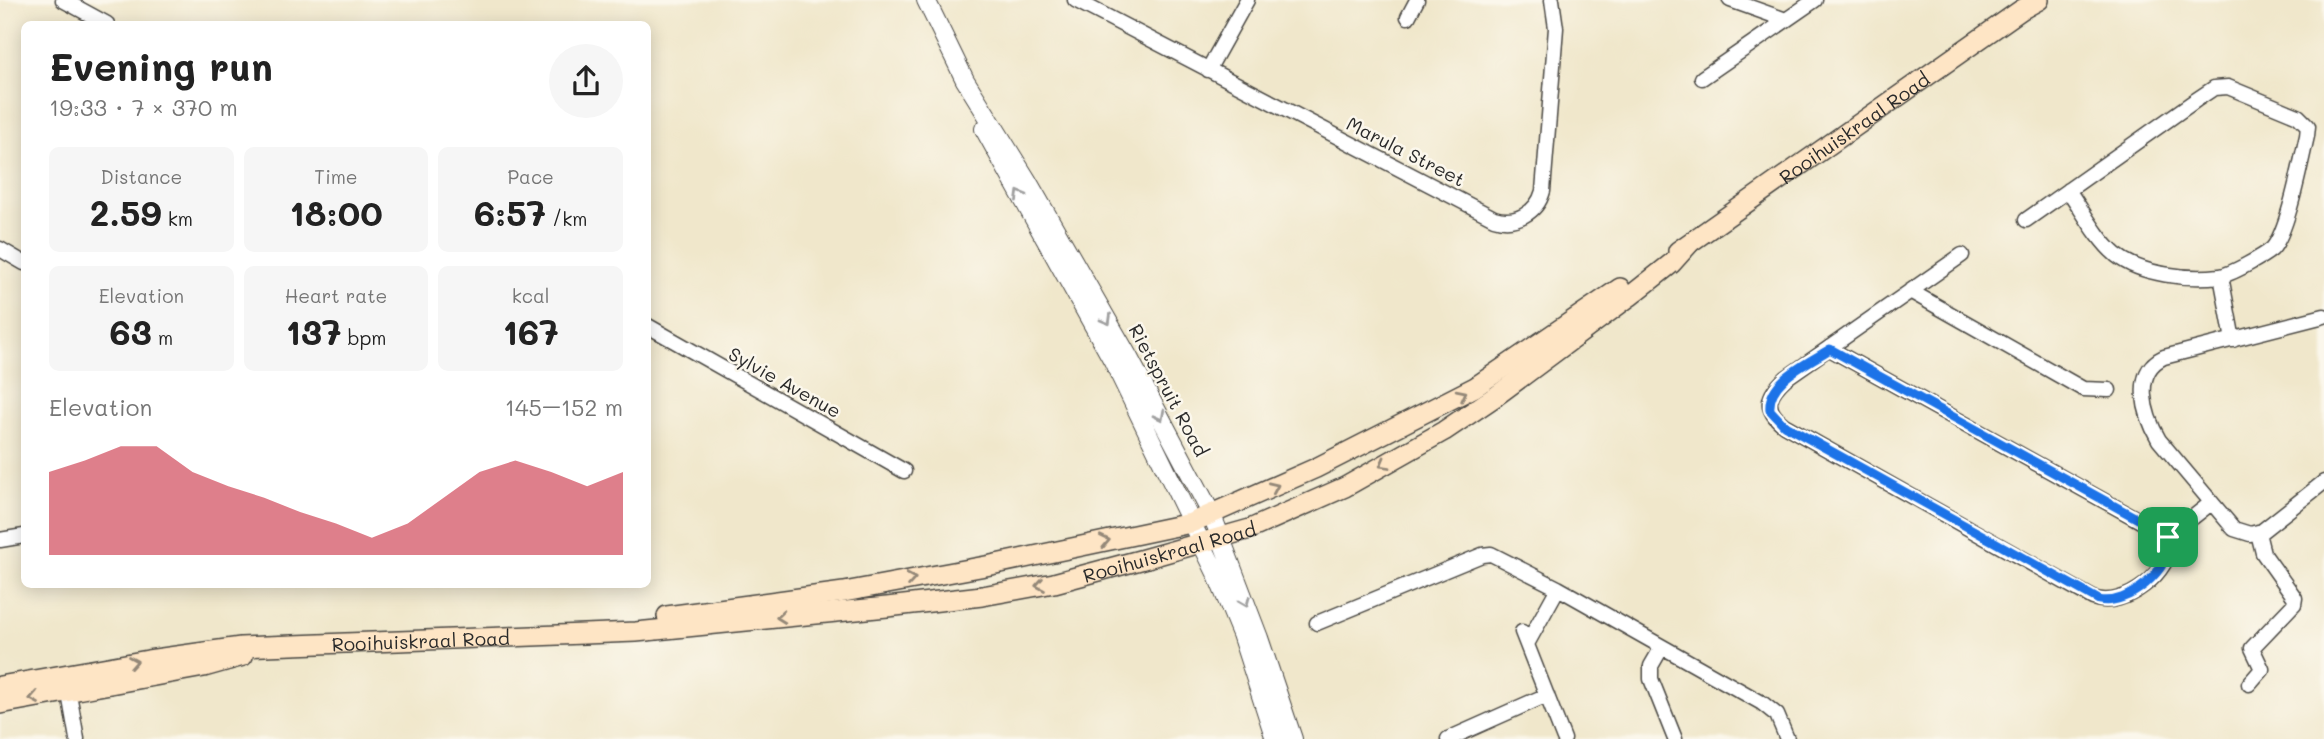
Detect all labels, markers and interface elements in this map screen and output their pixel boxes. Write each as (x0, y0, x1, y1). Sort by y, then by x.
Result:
text: Evening run (49, 41, 273, 91)
button: share (549, 44, 623, 118)
street label: Rooihuiskraal Road (1774, 66, 1934, 189)
text: 19:33 · 7 × 370 m (49, 92, 238, 122)
street label: Marula Street (1342, 110, 1470, 192)
text: Distance (100, 164, 182, 189)
text: Time (314, 164, 358, 189)
text: Pace (507, 164, 554, 189)
text: 2.59 (90, 189, 162, 235)
text: 18:00 (289, 189, 383, 235)
text: 6:57 (474, 189, 546, 235)
one-way arrow (1015, 190, 1028, 203)
text: km (162, 206, 193, 231)
text: /km (546, 206, 587, 231)
text: Elevation (99, 283, 184, 308)
text: Heart rate (285, 283, 387, 308)
text: kcal (512, 283, 550, 308)
text: 63 (110, 308, 152, 354)
text: 137 (285, 308, 341, 354)
text: 167 (503, 308, 559, 354)
one-way arrow (1099, 313, 1112, 325)
street label: Rietspruit Road (1124, 319, 1214, 461)
text: m (152, 325, 173, 350)
text: bpm (341, 325, 387, 350)
street label: Sylvie Avenue (724, 341, 846, 423)
one-way arrow (1455, 389, 1467, 403)
text: Elevation (49, 392, 152, 422)
text: 145–152 m (505, 392, 623, 422)
one-way arrow (1151, 409, 1165, 421)
one-way arrow (1379, 456, 1392, 469)
one-way arrow (1267, 481, 1279, 495)
pin (2138, 507, 2198, 567)
street label: Rooihuiskraal Road (1080, 516, 1259, 587)
icon: arrive (2149, 518, 2187, 556)
one-way arrow (1099, 535, 1111, 550)
one-way arrow (905, 572, 917, 587)
one-way arrow (1034, 577, 1046, 592)
one-way arrow (1237, 595, 1251, 607)
one-way arrow (775, 609, 786, 624)
street label: Rooihuiskraal Road (331, 624, 510, 656)
one-way arrow (127, 655, 139, 670)
one-way arrow (28, 690, 40, 705)

